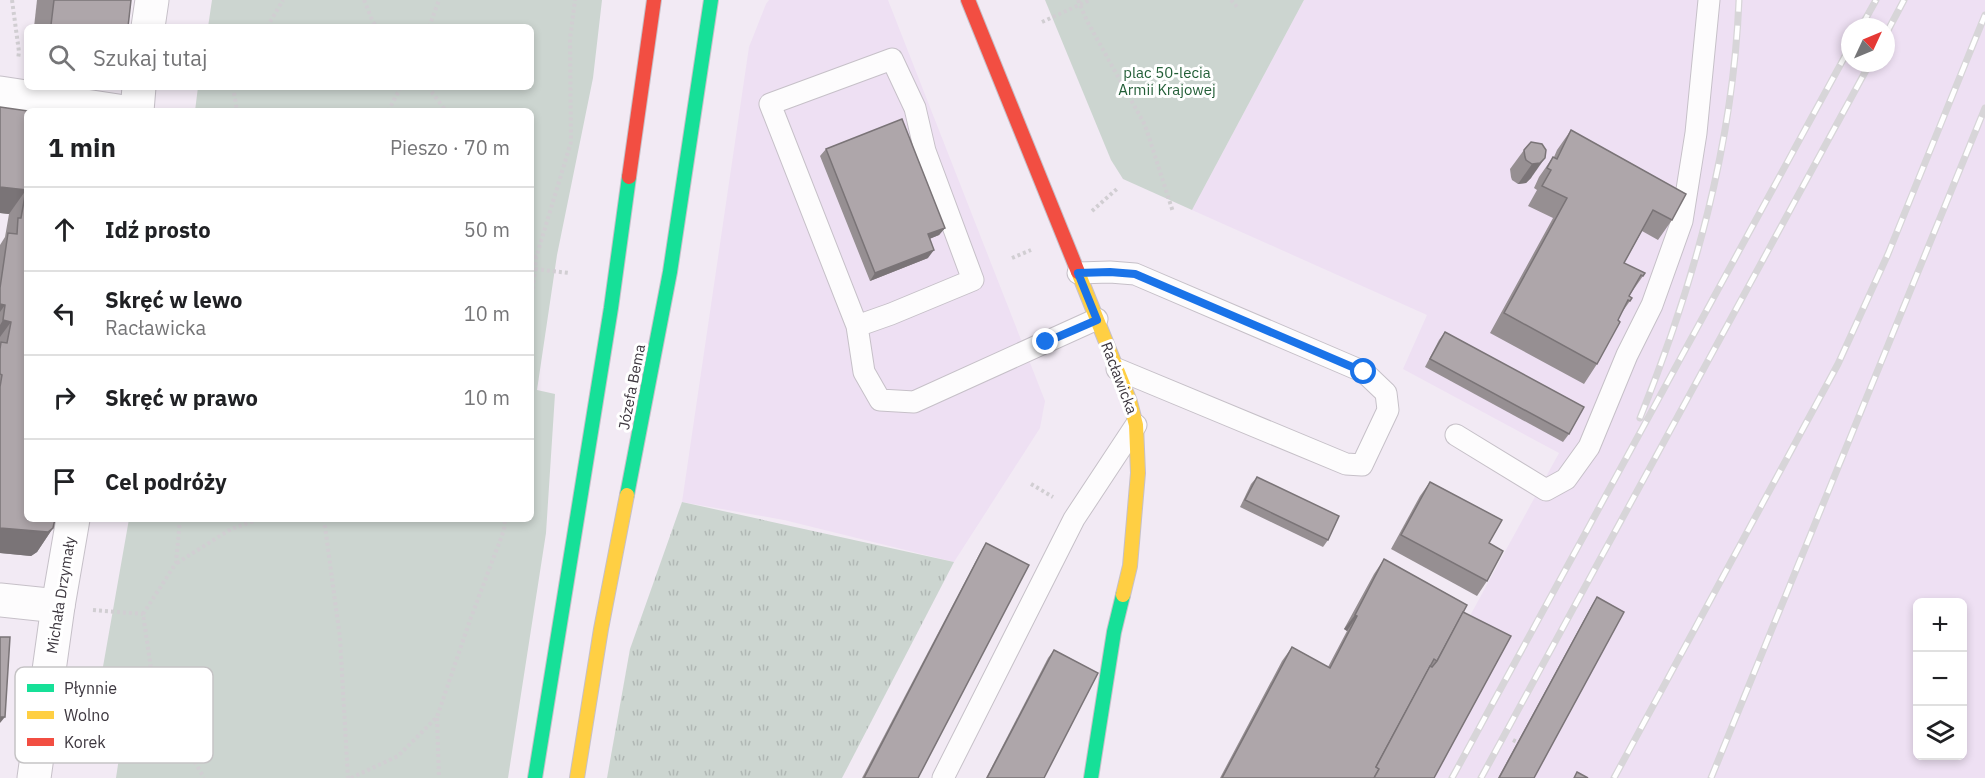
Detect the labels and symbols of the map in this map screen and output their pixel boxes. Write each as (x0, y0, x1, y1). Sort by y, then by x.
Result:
north arrow (1841, 18, 1895, 72)
park label: plac 50-lecia Armii Krajowej (1118, 63, 1216, 99)
route end (1032, 328, 1058, 354)
street label: Racławicka (1097, 339, 1142, 417)
street label: Józefa Bema (614, 343, 649, 431)
route start (1350, 358, 1376, 384)
street label: Michała Drzymały (42, 534, 79, 655)
legend (15, 667, 213, 763)
text: Płynnie (64, 678, 117, 698)
text: Wolno (64, 705, 109, 725)
text: Korek (64, 732, 106, 752)

